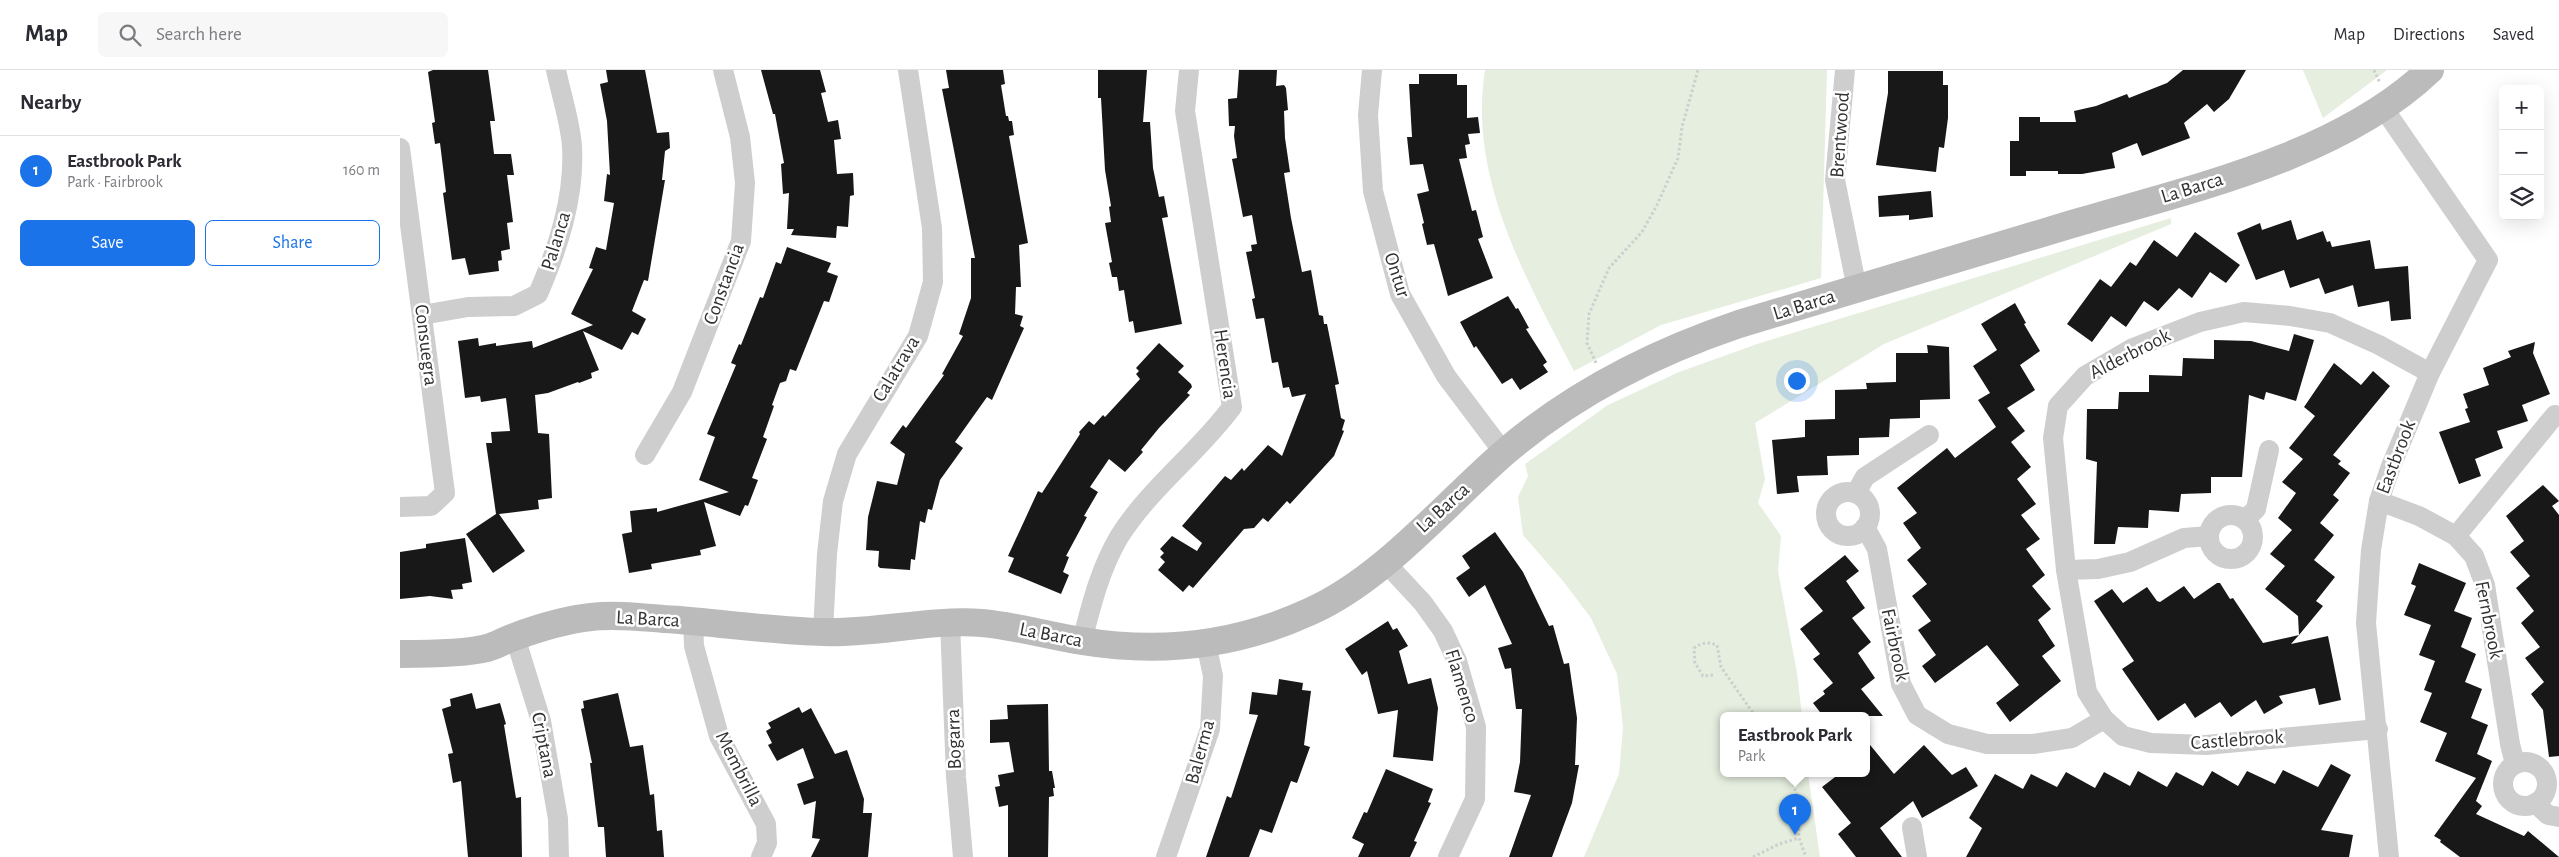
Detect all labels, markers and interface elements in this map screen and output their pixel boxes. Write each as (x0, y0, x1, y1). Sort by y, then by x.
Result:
search box (98, 12, 448, 57)
icon: search (116, 21, 144, 49)
text: Map (25, 22, 68, 46)
text: Search here (156, 25, 242, 44)
text: Map (2334, 26, 2365, 44)
text: Directions (2393, 26, 2465, 44)
text: Saved (2493, 26, 2534, 44)
map controls (2499, 85, 2544, 220)
button: + (2499, 85, 2544, 130)
street label: Brentwood (1827, 91, 1853, 179)
text: Nearby (20, 92, 81, 113)
button: − (2499, 130, 2544, 175)
text: Eastbrook Park (67, 152, 182, 171)
text: 1 (33, 162, 39, 178)
text: 160 m (343, 162, 380, 178)
street label: La Barca (2159, 169, 2225, 207)
text: Park · Fairbrook (67, 174, 163, 190)
button: layers (2499, 175, 2544, 220)
street label: Palanca (538, 209, 574, 273)
button: Save (20, 220, 195, 266)
button: Share (205, 220, 380, 266)
street label: Constancia (700, 241, 748, 327)
street label: Ontur (1380, 250, 1414, 300)
street label: La Barca (1771, 286, 1837, 324)
street label: Consuegra (411, 303, 441, 387)
street label: Alderbrook (2086, 325, 2174, 383)
street label: Herencia (1210, 328, 1240, 400)
street label: Calatrava (869, 333, 923, 405)
your location (1784, 368, 1810, 394)
street label: Eastbrook (2373, 417, 2419, 497)
street label: La Barca (1413, 479, 1473, 537)
street label: Fernbrook (2472, 579, 2506, 661)
street label: La Barca (616, 607, 680, 631)
street label: Fairbrook (1878, 607, 1912, 683)
street label: La Barca (1018, 619, 1084, 651)
street label: Flamenco (1441, 647, 1483, 725)
street label: Bogarra (943, 708, 965, 770)
street label: Criptana (528, 710, 560, 780)
popup (1720, 712, 1870, 777)
street label: Balerma (1182, 718, 1218, 786)
text: Eastbrook Park (1738, 726, 1852, 745)
street label: Castlebrook (2190, 727, 2284, 753)
street label: Membrilla (712, 728, 766, 810)
text: Park (1738, 748, 1765, 764)
pin: 1 (1779, 794, 1811, 835)

